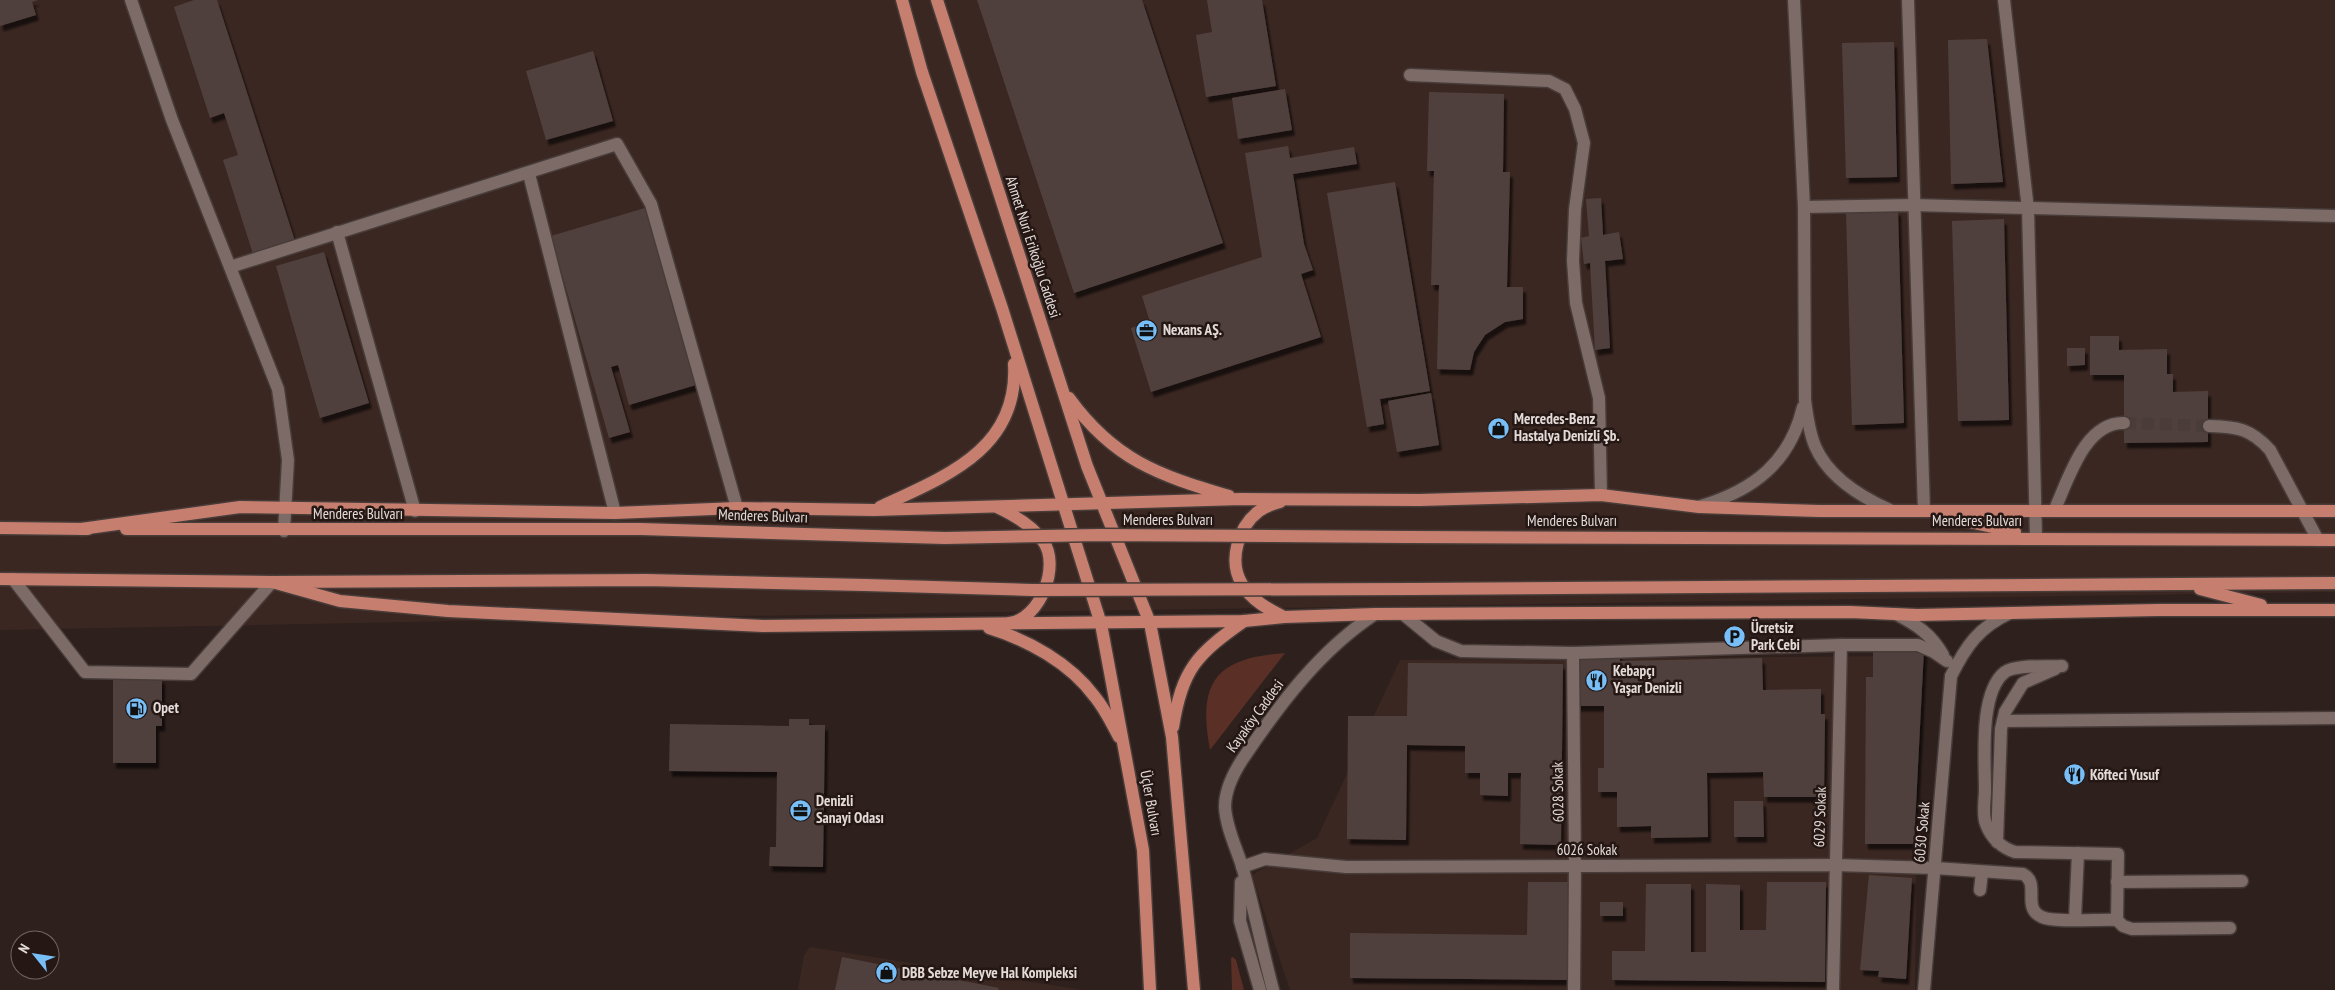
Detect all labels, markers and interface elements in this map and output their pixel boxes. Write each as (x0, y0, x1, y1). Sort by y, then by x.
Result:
street label: Ahmet Nuri Erikoğlu Caddesi (1002, 174, 1065, 320)
office icon: Nexans AŞ. (1135, 318, 1159, 342)
place label: Nexans AŞ. (1163, 320, 1222, 339)
place label: Mercedes-Benz Hastalya Denizli Şb. (1514, 409, 1620, 445)
shop icon: Mercedes-Benz Hastalya Denizli Şb. (1486, 416, 1510, 440)
street label: Menderes Bulvarı (313, 504, 403, 523)
street label: Menderes Bulvarı (718, 504, 808, 527)
street label: Menderes Bulvarı (1123, 510, 1213, 529)
street label: Menderes Bulvarı (1527, 511, 1617, 530)
street label: Menderes Bulvarı (1932, 511, 2022, 530)
place label: Ücretsiz Park Cebi (1751, 618, 1800, 654)
parking icon: Ücretsiz Park Cebi (1723, 625, 1747, 649)
place label: Kebapçı Yaşar Denizli (1612, 661, 1682, 697)
restaurant icon: Kebapçı Yaşar Denizli (1585, 668, 1609, 692)
street label: Kayaköy Caddesi (1222, 676, 1287, 756)
fuel station icon: Opet (125, 696, 149, 720)
place label: Opet (153, 698, 179, 717)
street label: 6028 Sokak (1547, 761, 1568, 823)
restaurant icon: Köfteci Yusuf (2062, 763, 2086, 787)
place label: Köfteci Yusuf (2090, 765, 2160, 784)
street label: Üçler Bulvarı (1136, 769, 1167, 837)
street label: 6029 Sokak (1809, 786, 1830, 848)
place label: Denizli Sanayi Odası (816, 791, 884, 827)
office icon: Denizli Sanayi Odası (788, 798, 812, 822)
street label: 6030 Sokak (1909, 801, 1934, 863)
street label: 6026 Sokak (1557, 840, 1618, 859)
north arrow (10, 930, 60, 980)
text: N (14, 941, 33, 956)
shop icon: DBB Sebze Meyve Hal Kompleksi (874, 961, 898, 985)
place label: DBB Sebze Meyve Hal Kompleksi (902, 963, 1077, 982)

